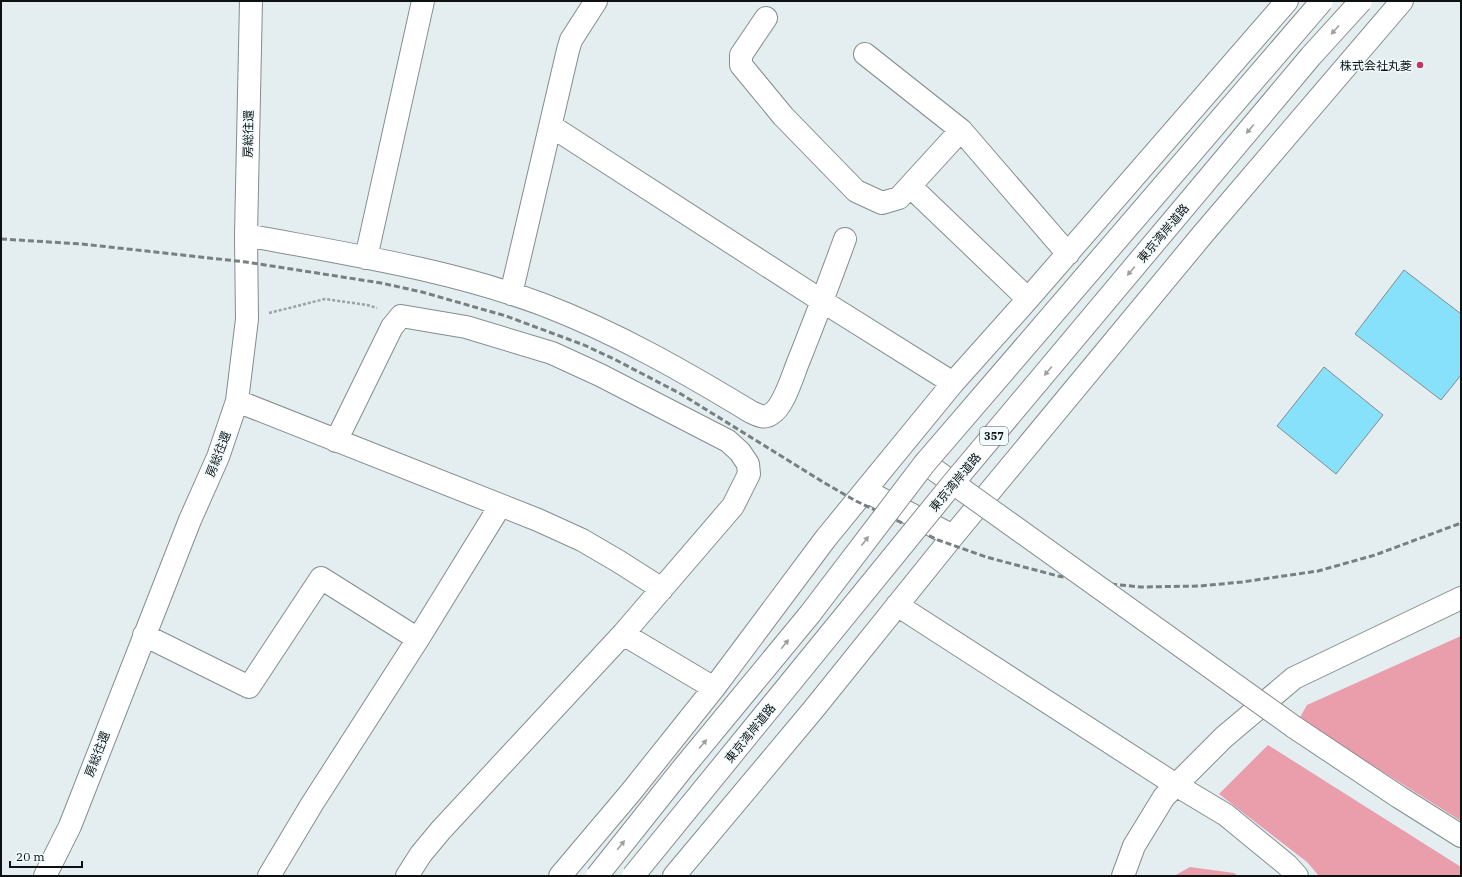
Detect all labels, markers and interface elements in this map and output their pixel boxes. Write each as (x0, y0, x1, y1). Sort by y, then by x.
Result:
one-way arrow (1330, 25, 1340, 35)
place label: 株式会社丸菱 (1340, 58, 1412, 73)
marker: 株式会社丸菱 (1415, 60, 1425, 70)
street label: 房総往還 (240, 110, 256, 158)
one-way arrow (1246, 123, 1255, 134)
street label: 東京湾岸道路 (1134, 201, 1192, 265)
one-way arrow (1127, 266, 1136, 277)
one-way arrow (1043, 366, 1052, 376)
road number: 357 (980, 427, 1008, 445)
street label: 房総往還 (202, 429, 234, 479)
street label: 東京湾岸道路 (926, 450, 984, 514)
one-way arrow (861, 536, 869, 547)
one-way arrow (781, 638, 790, 649)
street label: 東京湾岸道路 (722, 700, 778, 766)
street label: 房総往還 (81, 729, 113, 779)
one-way arrow (698, 739, 707, 750)
one-way arrow (617, 840, 626, 851)
scale bar (10, 843, 82, 869)
text: 20 m (16, 849, 45, 864)

